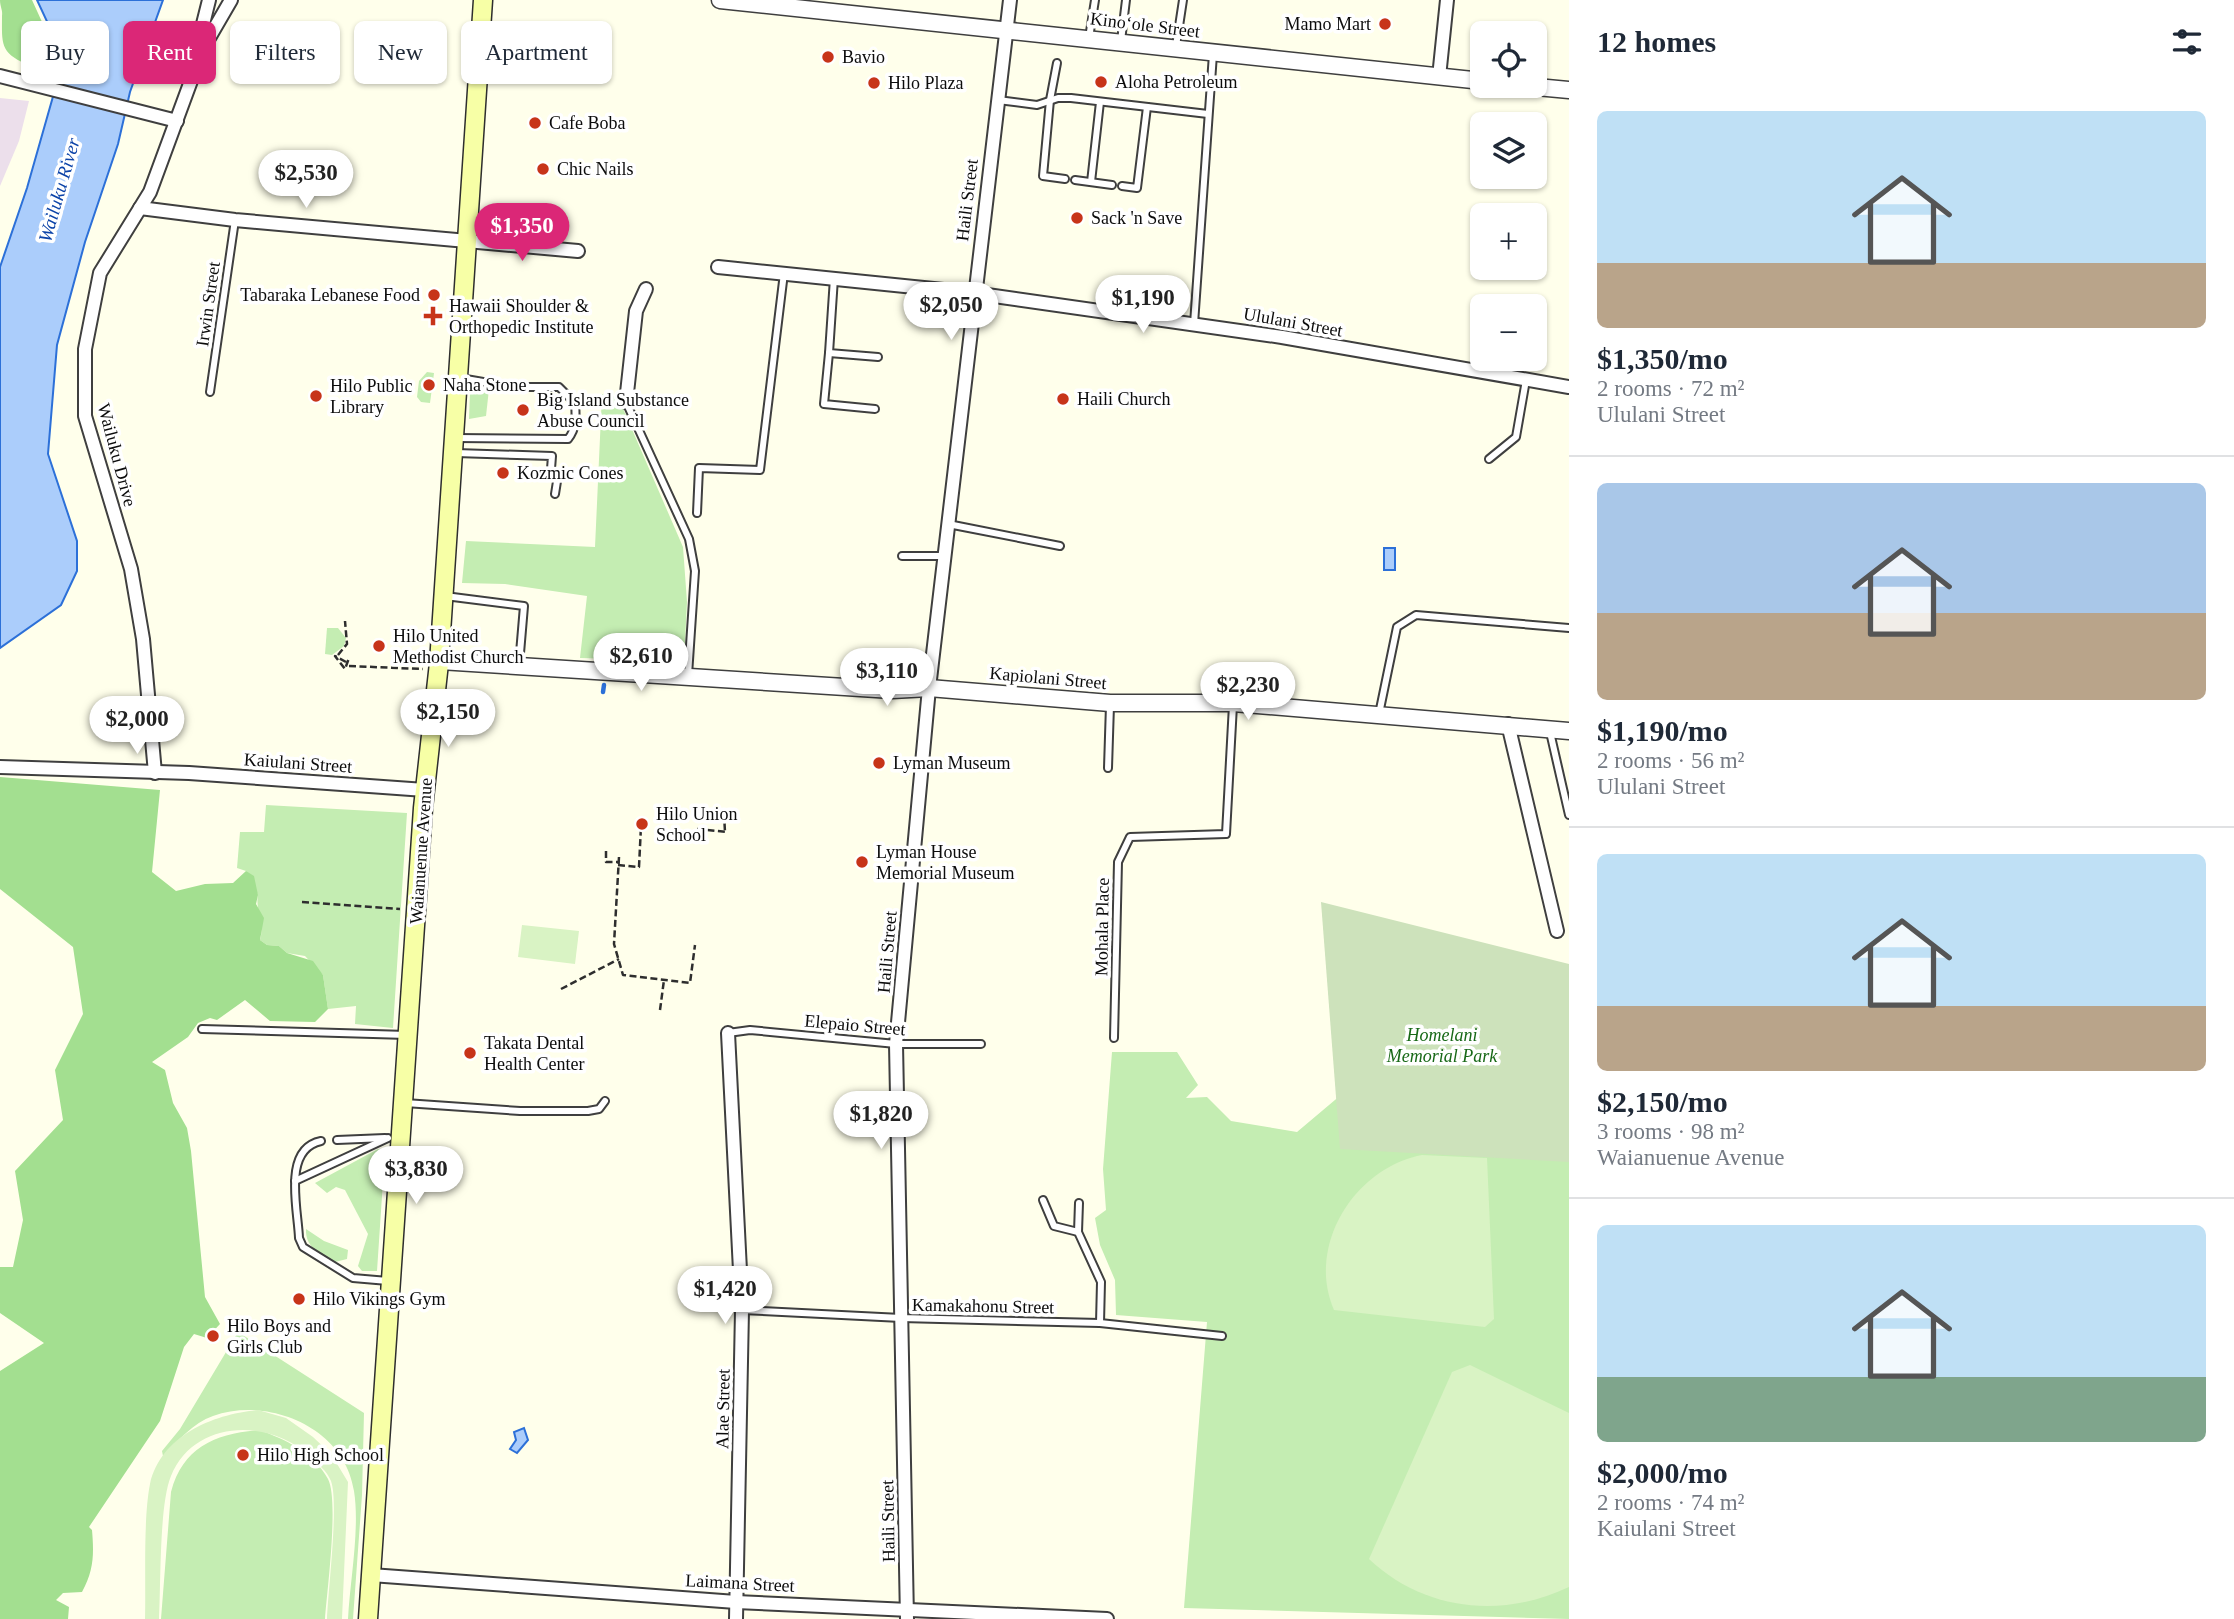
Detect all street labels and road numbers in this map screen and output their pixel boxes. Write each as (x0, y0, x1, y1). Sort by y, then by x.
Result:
street label: Kinoʻole Street (1089, 8, 1201, 42)
street label: Haili Street (952, 158, 982, 242)
street label: Irwin Street (192, 260, 224, 348)
street label: Ululani Street (1242, 303, 1344, 341)
street label: Wailuku Drive (94, 401, 140, 509)
street label: Kapiolani Street (989, 663, 1107, 693)
street label: Kaiulani Street (243, 749, 353, 777)
street label: Waianuenue Avenue (406, 777, 436, 925)
street label: Mohala Place (1091, 878, 1113, 976)
street label: Haili Street (873, 910, 901, 994)
street label: Elepaio Street (804, 1011, 906, 1039)
street label: Kamakahonu Street (912, 1295, 1054, 1317)
street label: Alae Street (712, 1369, 734, 1449)
street label: Haili Street (877, 1480, 899, 1562)
street label: Laimana Street (685, 1570, 795, 1596)

